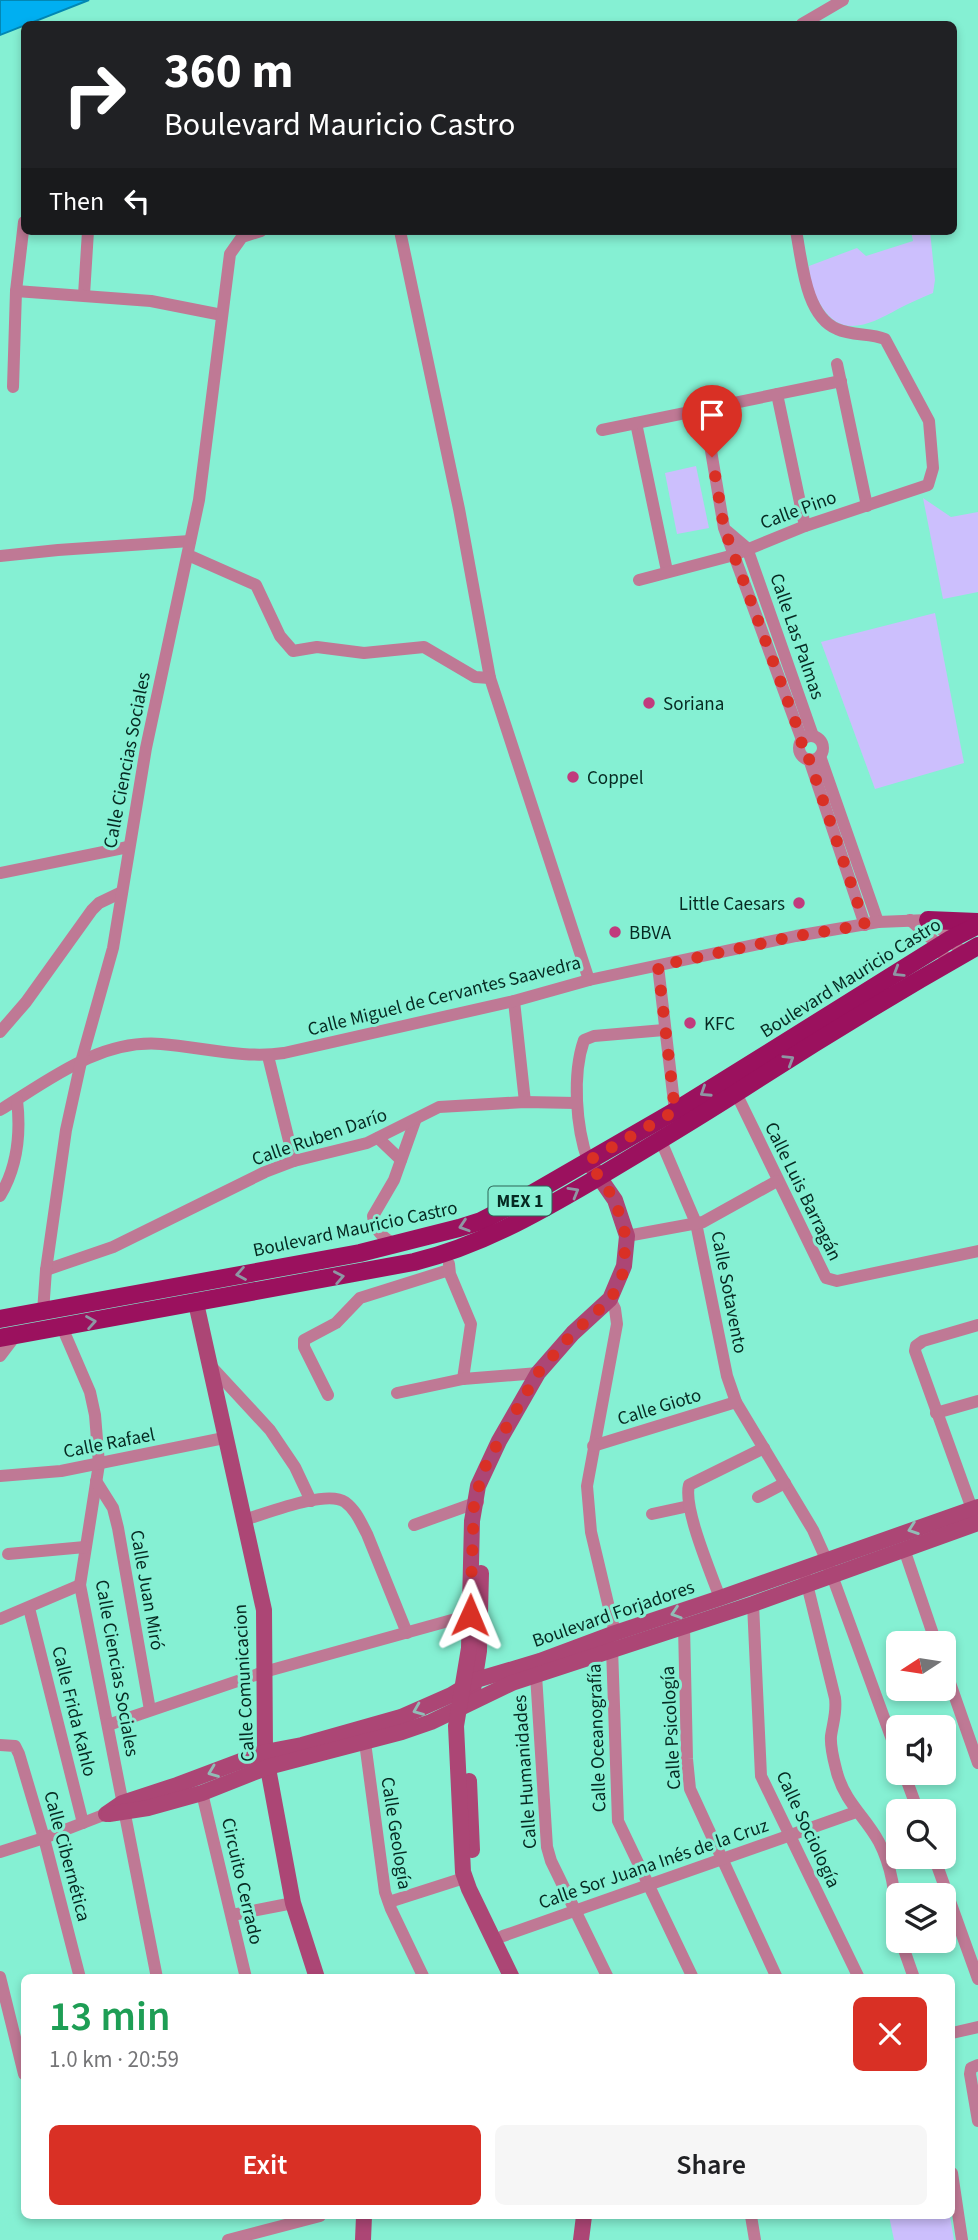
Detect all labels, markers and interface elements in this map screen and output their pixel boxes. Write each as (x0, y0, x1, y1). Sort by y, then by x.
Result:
text: 360 m (164, 37, 293, 107)
icon: right (49, 49, 140, 140)
text: Boulevard Mauricio Castro (164, 102, 515, 148)
icon: left (118, 182, 156, 220)
text: Then (49, 183, 104, 220)
pin (682, 385, 742, 457)
icon: arrive (693, 396, 731, 434)
street label: Calle Pino (757, 484, 840, 537)
street label: Calle Las Palmas (762, 570, 831, 703)
street label: Calle Ciencias Sociales (97, 670, 158, 851)
place label: Soriana (663, 691, 724, 718)
marker: Soriana (641, 695, 657, 711)
place label: Coppel (587, 765, 644, 792)
marker: Coppel (565, 769, 581, 785)
place label: Little Caesars (679, 891, 785, 918)
marker: Little Caesars (791, 895, 807, 911)
street label: Boulevard Mauricio Castro (755, 912, 946, 1045)
place label: BBVA (629, 920, 672, 947)
marker: BBVA (607, 924, 623, 940)
street label: Calle Miguel de Cervantes Saavedra (305, 949, 584, 1043)
one-way arrow (893, 964, 906, 977)
place label: KFC (704, 1011, 735, 1038)
marker: KFC (682, 1015, 698, 1031)
one-way arrow (781, 1056, 794, 1069)
one-way arrow (699, 1084, 712, 1097)
street label: Calle Ruben Darío (248, 1102, 391, 1173)
street label: Calle Luis Barragán (757, 1118, 848, 1266)
road number: MEX 1 (489, 1186, 552, 1216)
one-way arrow (566, 1187, 579, 1200)
street label: Boulevard Mauricio Castro (251, 1195, 460, 1264)
one-way arrow (458, 1218, 470, 1233)
street label: Calle Sotavento (703, 1229, 754, 1356)
one-way arrow (235, 1266, 247, 1281)
one-way arrow (333, 1270, 345, 1285)
one-way arrow (85, 1315, 97, 1330)
street label: Calle Gioto (614, 1382, 705, 1433)
street label: Calle Rafael (61, 1421, 157, 1466)
one-way arrow (908, 1521, 920, 1535)
street label: Calle Juan Miró (123, 1528, 170, 1653)
street label: Boulevard Forjadores (529, 1574, 698, 1655)
street label: Calle Ciencias Sociales (88, 1578, 145, 1759)
position arrow (433, 1578, 507, 1652)
street label: Calle Comunicacion (227, 1603, 262, 1762)
one-way arrow (670, 1605, 682, 1619)
north arrow (886, 1631, 956, 1701)
map controls (886, 1631, 956, 1953)
street label: Calle Frida Kahlo (44, 1643, 103, 1779)
street label: Calle Oceanografía (581, 1663, 614, 1813)
street label: Calle Psicología (655, 1665, 688, 1791)
street label: Calle Humanidades (507, 1694, 544, 1850)
one-way arrow (412, 1702, 424, 1716)
button: sound (886, 1715, 956, 1785)
one-way arrow (208, 1763, 220, 1777)
street label: Calle Sociología (769, 1767, 847, 1893)
street label: Calle Geología (373, 1775, 418, 1892)
street label: Calle Cibernética (36, 1788, 97, 1925)
button: search (886, 1799, 956, 1869)
street label: Calle Sor Juana Inés de la Cruz (535, 1812, 772, 1916)
street label: Circuito Cerrado (214, 1815, 269, 1947)
button: layers (886, 1883, 956, 1953)
text: 13 min (49, 1987, 170, 2047)
button: close (853, 1997, 927, 2071)
text: 1.0 km · 20:59 (49, 2043, 179, 2076)
button: Exit (49, 2125, 481, 2205)
button: Share (495, 2125, 927, 2205)

